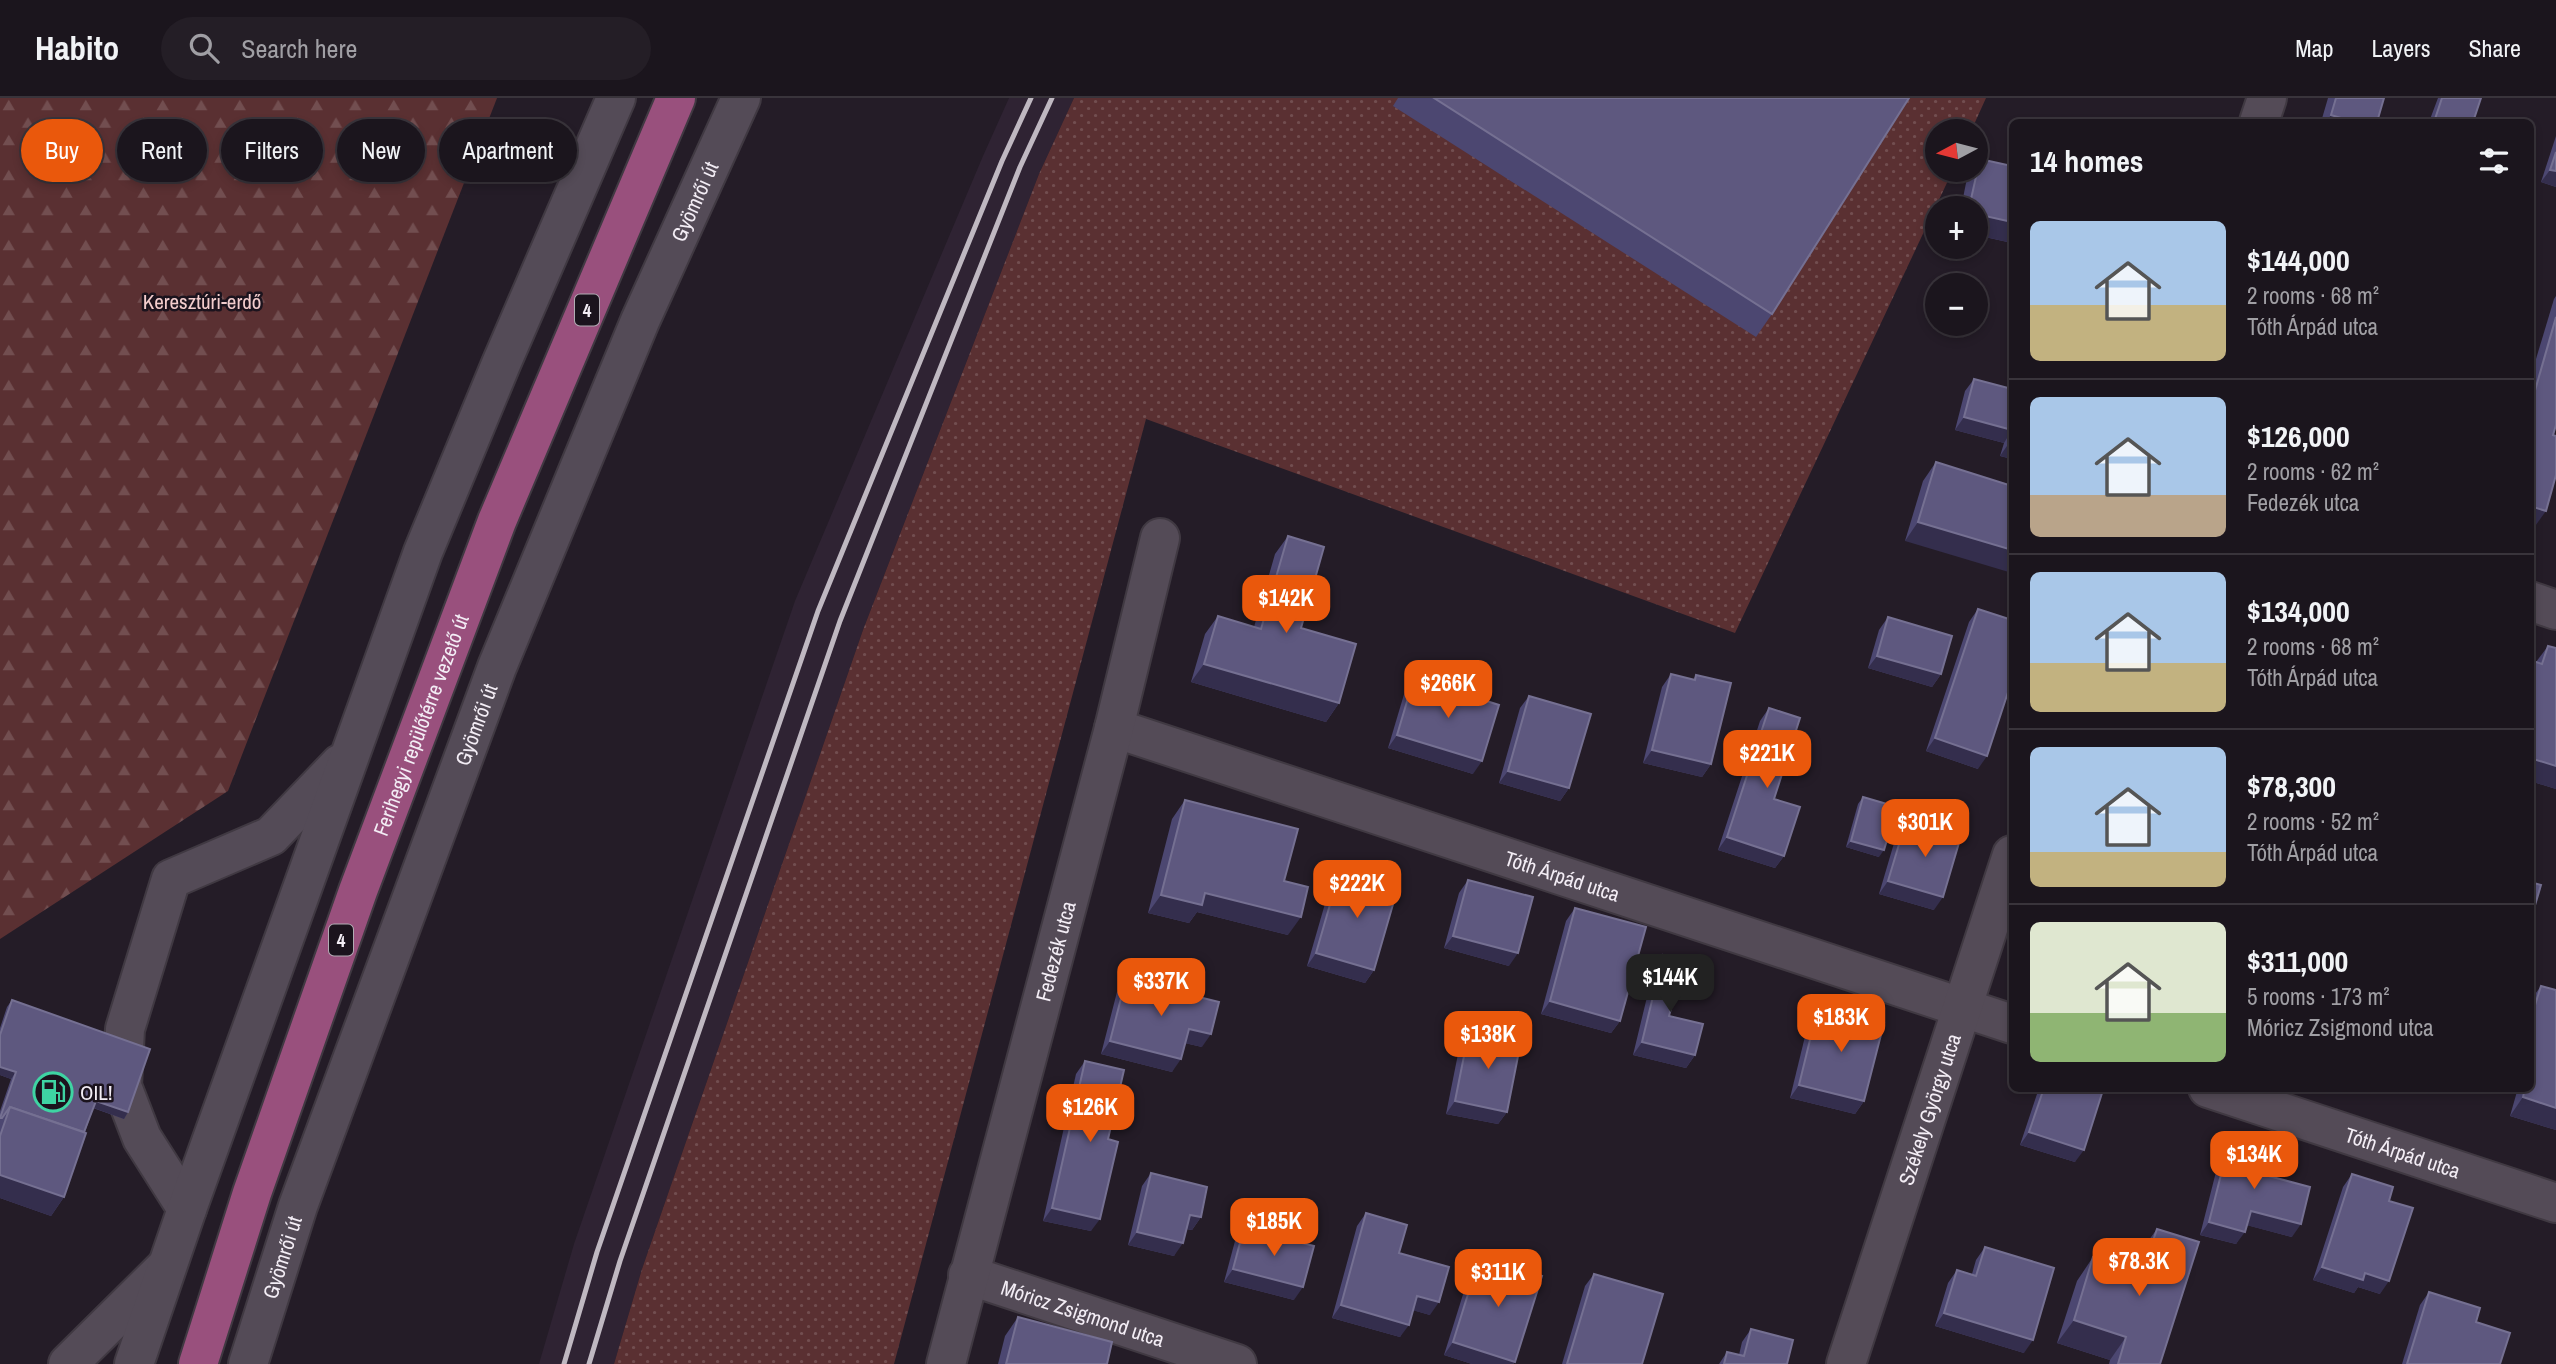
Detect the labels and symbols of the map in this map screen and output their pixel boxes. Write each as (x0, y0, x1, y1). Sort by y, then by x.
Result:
north arrow (1925, 119, 1988, 182)
street label: Gyömrői út (663, 156, 725, 246)
park label: Keresztúri-erdő (143, 287, 261, 316)
road number: 4 (575, 294, 599, 326)
pin: $142K (1237, 575, 1335, 635)
street label: Ferihegyi repülőtérre vezető út (366, 610, 475, 840)
pin: $266K (1399, 660, 1497, 720)
street label: Gyömrői út (447, 679, 504, 769)
pin: $221K (1718, 730, 1816, 790)
pin: $301K (1876, 800, 1974, 859)
street label: Tóth Árpád utca (1501, 843, 1624, 908)
pin: $222K (1308, 860, 1406, 920)
street label: Fedezék utca (1028, 897, 1082, 1004)
road number: 4 (329, 925, 353, 956)
pin: $144K (1621, 954, 1719, 1014)
pin: $337K (1112, 958, 1210, 1018)
pin: $183K (1792, 995, 1890, 1054)
pin: $138K (1439, 1012, 1537, 1071)
street label: Székely György utca (1891, 1029, 1968, 1189)
fuel station icon: OIL! (32, 1071, 74, 1113)
place label: OIL! (80, 1078, 113, 1107)
pin: $126K (1041, 1084, 1139, 1144)
street label: Tóth Árpád utca (2341, 1120, 2464, 1185)
pin: $134K (2205, 1132, 2303, 1191)
pin: $185K (1225, 1198, 1323, 1258)
street label: Gyömrői út (255, 1212, 309, 1302)
pin: $78.3K (2082, 1238, 2196, 1298)
pin: $311K (1449, 1250, 1547, 1309)
street label: Móricz Zsigmond utca (997, 1272, 1169, 1354)

